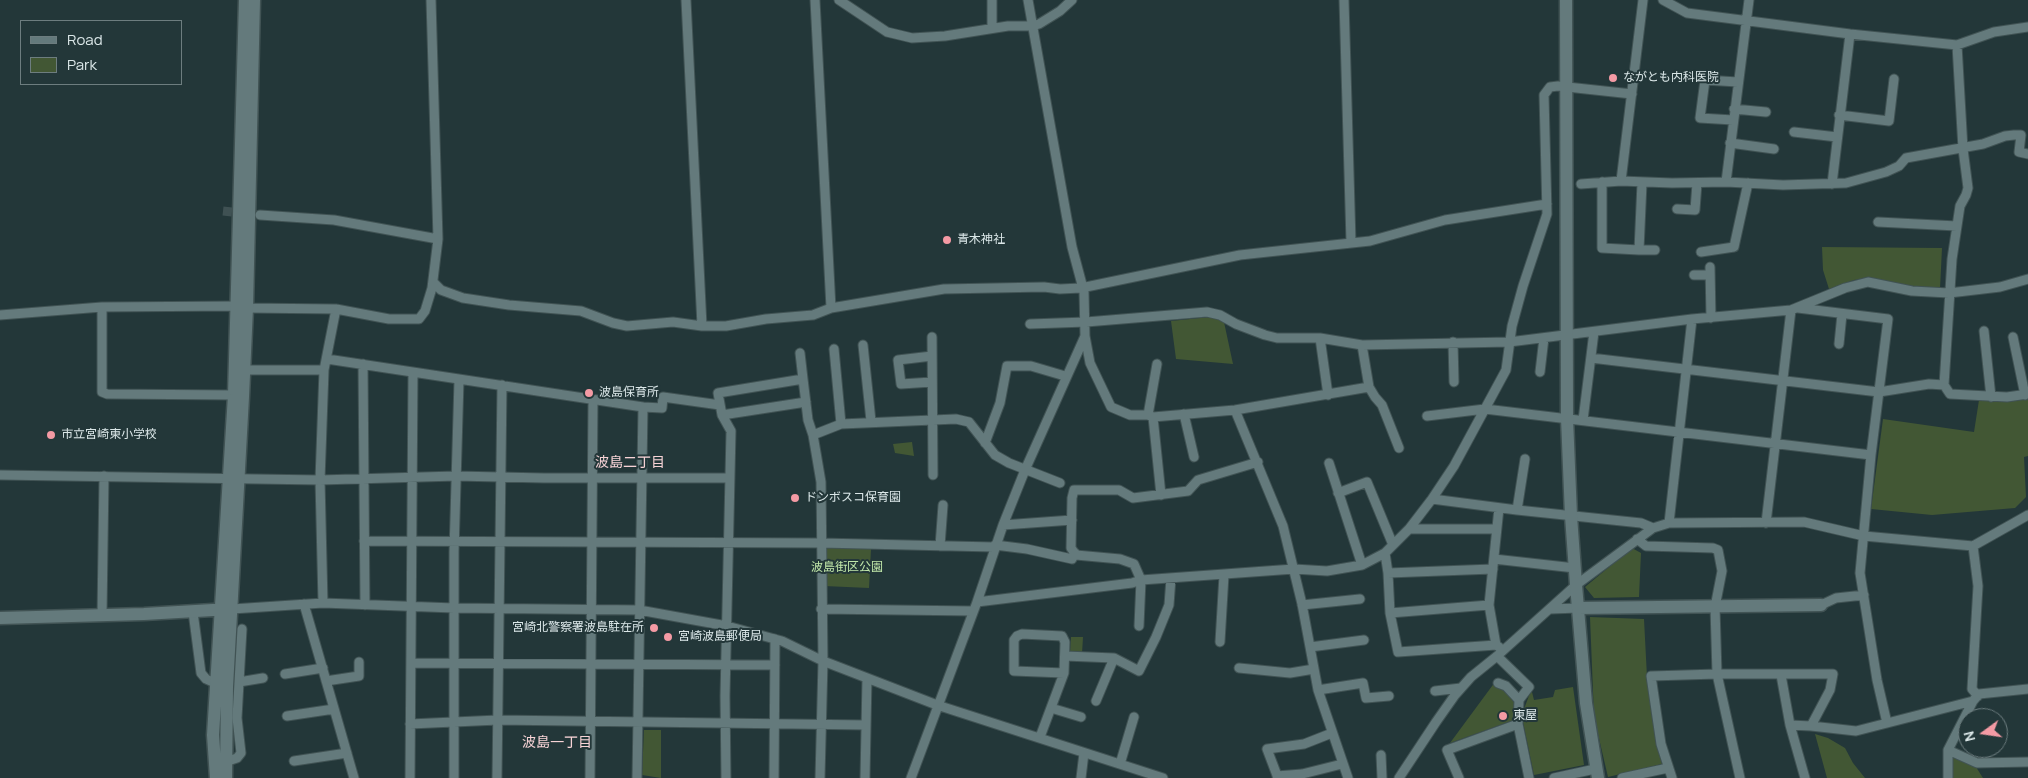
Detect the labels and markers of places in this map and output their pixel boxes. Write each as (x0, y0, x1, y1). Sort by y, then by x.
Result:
place label: ながとも内科医院 (1623, 71, 1719, 85)
marker: ながとも内科医院 (1607, 72, 1619, 84)
place label: 青木神社 (957, 233, 1005, 247)
marker: 青木神社 (941, 234, 953, 246)
place label: 波島保育所 (599, 386, 659, 400)
marker: 波島保育所 (583, 387, 595, 399)
place label: 市立宮崎東小学校 (61, 428, 157, 442)
marker: 市立宮崎東小学校 (45, 429, 57, 441)
place label: ドンボスコ保育園 (805, 491, 901, 505)
marker: ドンボスコ保育園 (789, 492, 801, 504)
place label: 宮崎北警察署波島駐在所 (512, 621, 644, 635)
marker: 宮崎北警察署波島駐在所 (648, 622, 660, 634)
place label: 宮崎波島郵便局 (678, 630, 762, 644)
marker: 宮崎波島郵便局 (662, 631, 674, 643)
place label: 東屋 (1513, 709, 1537, 723)
marker: 東屋 (1497, 710, 1509, 722)

